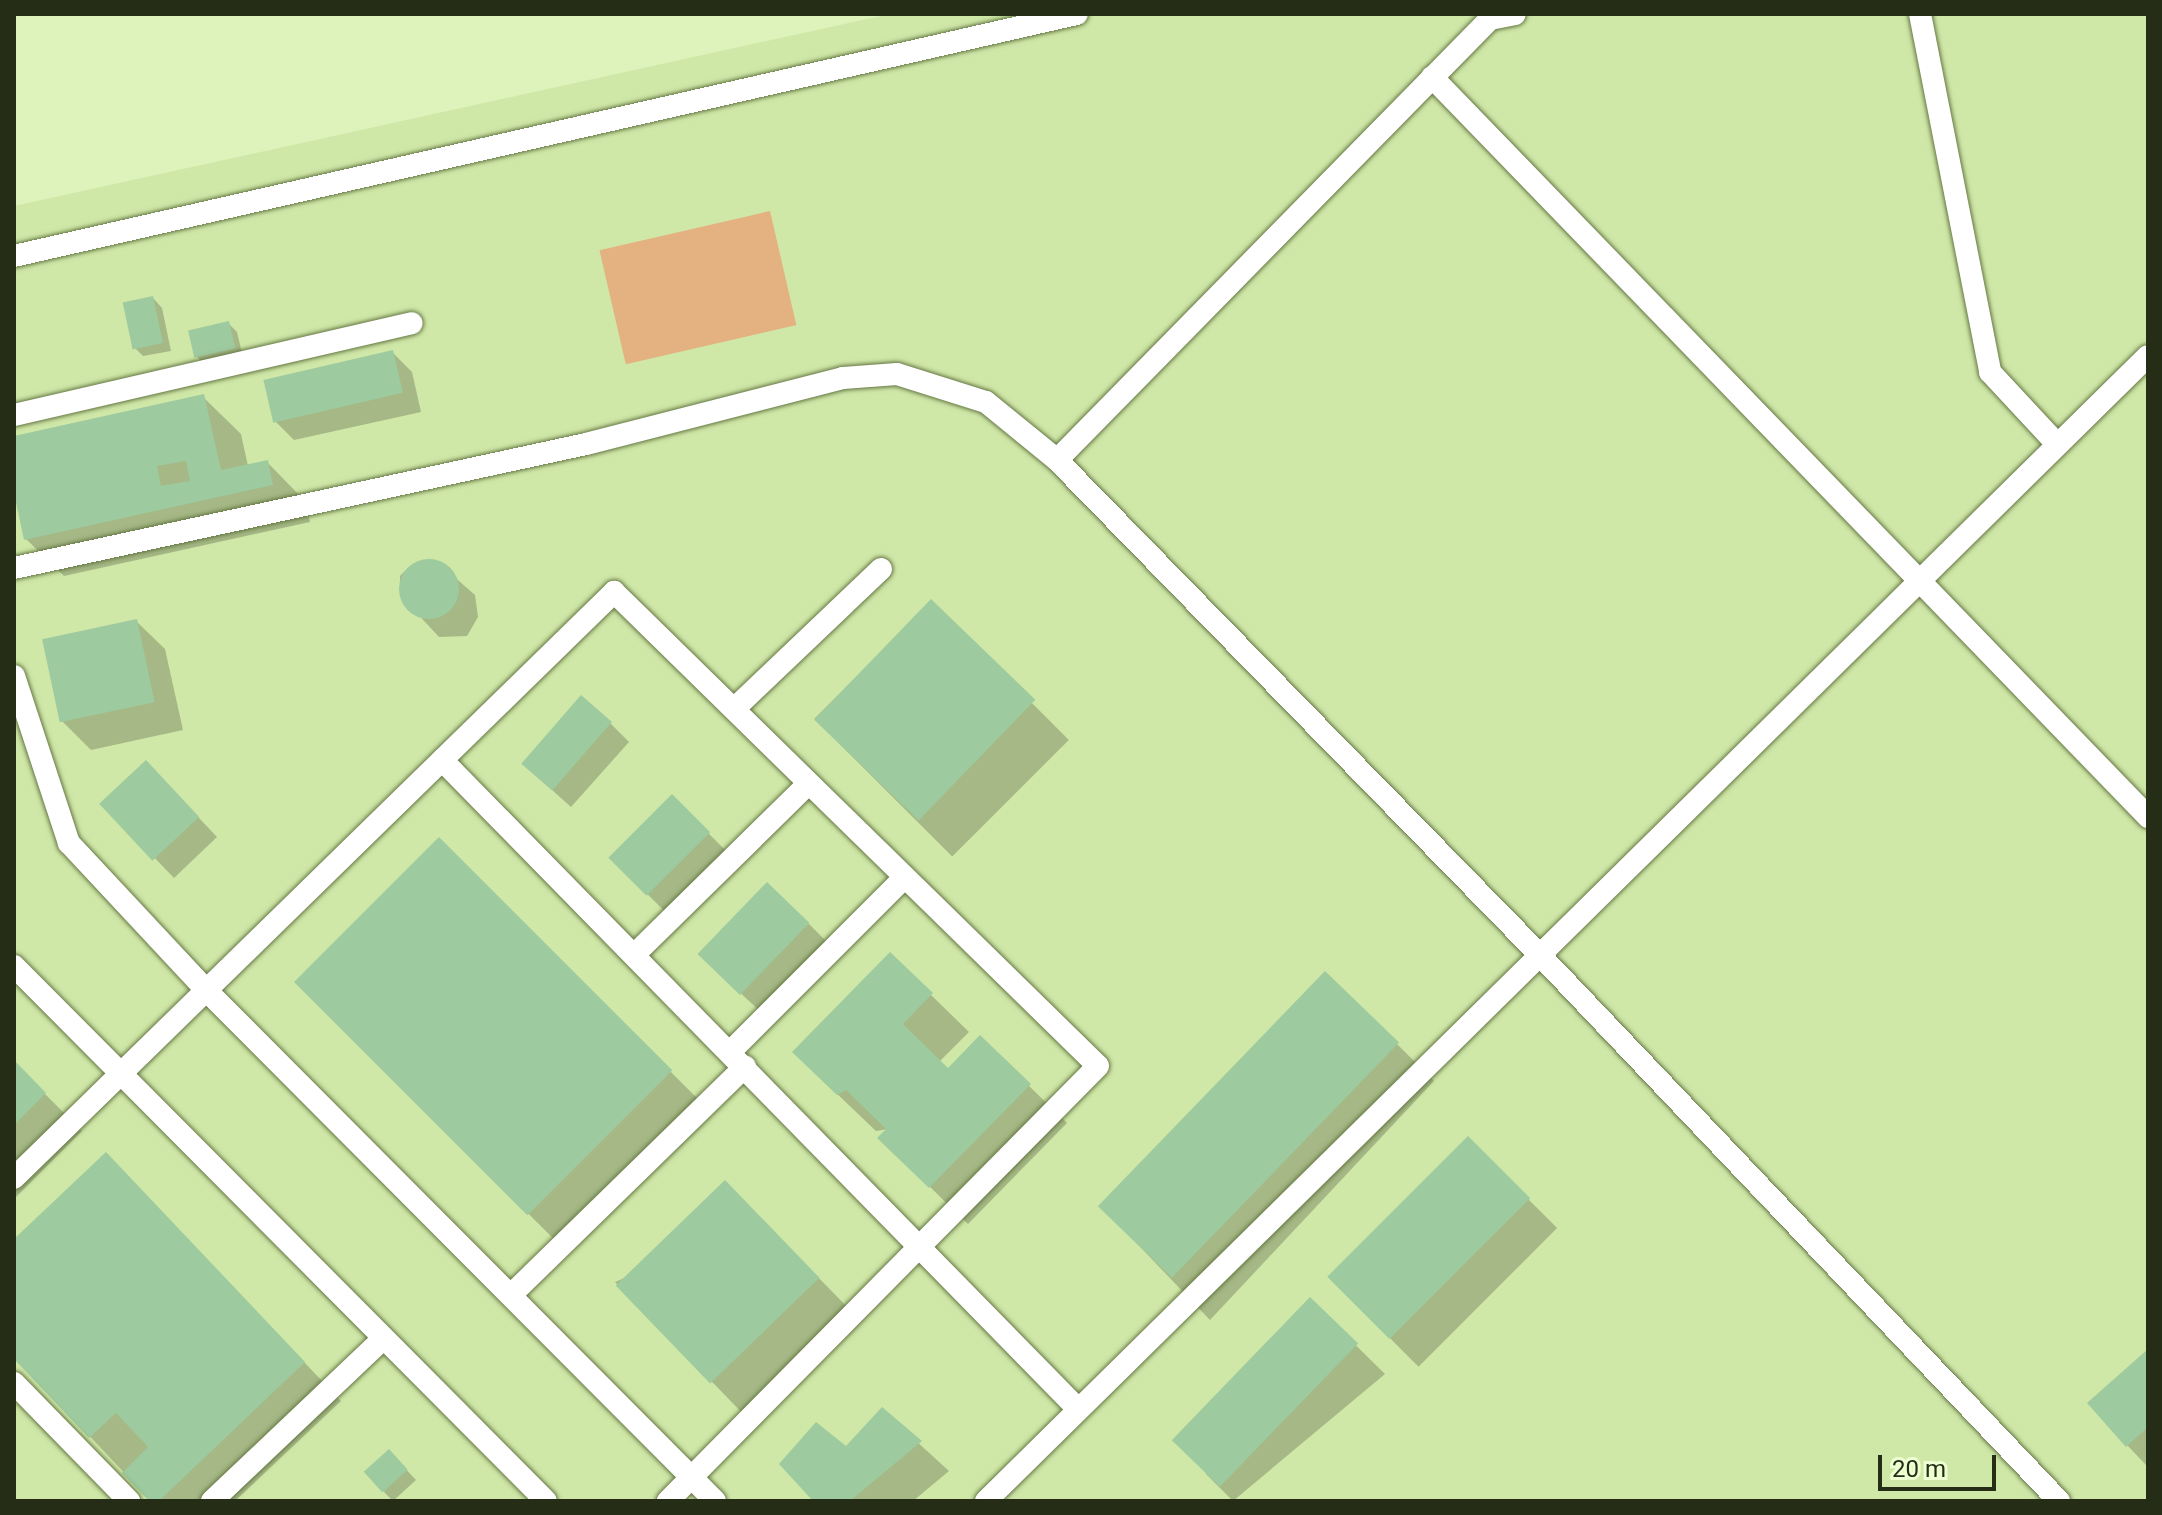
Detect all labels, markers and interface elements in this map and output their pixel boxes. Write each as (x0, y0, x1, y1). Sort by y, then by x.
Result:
scale bar (1882, 1439, 2000, 1489)
text: 20 m (1892, 1455, 1946, 1483)

